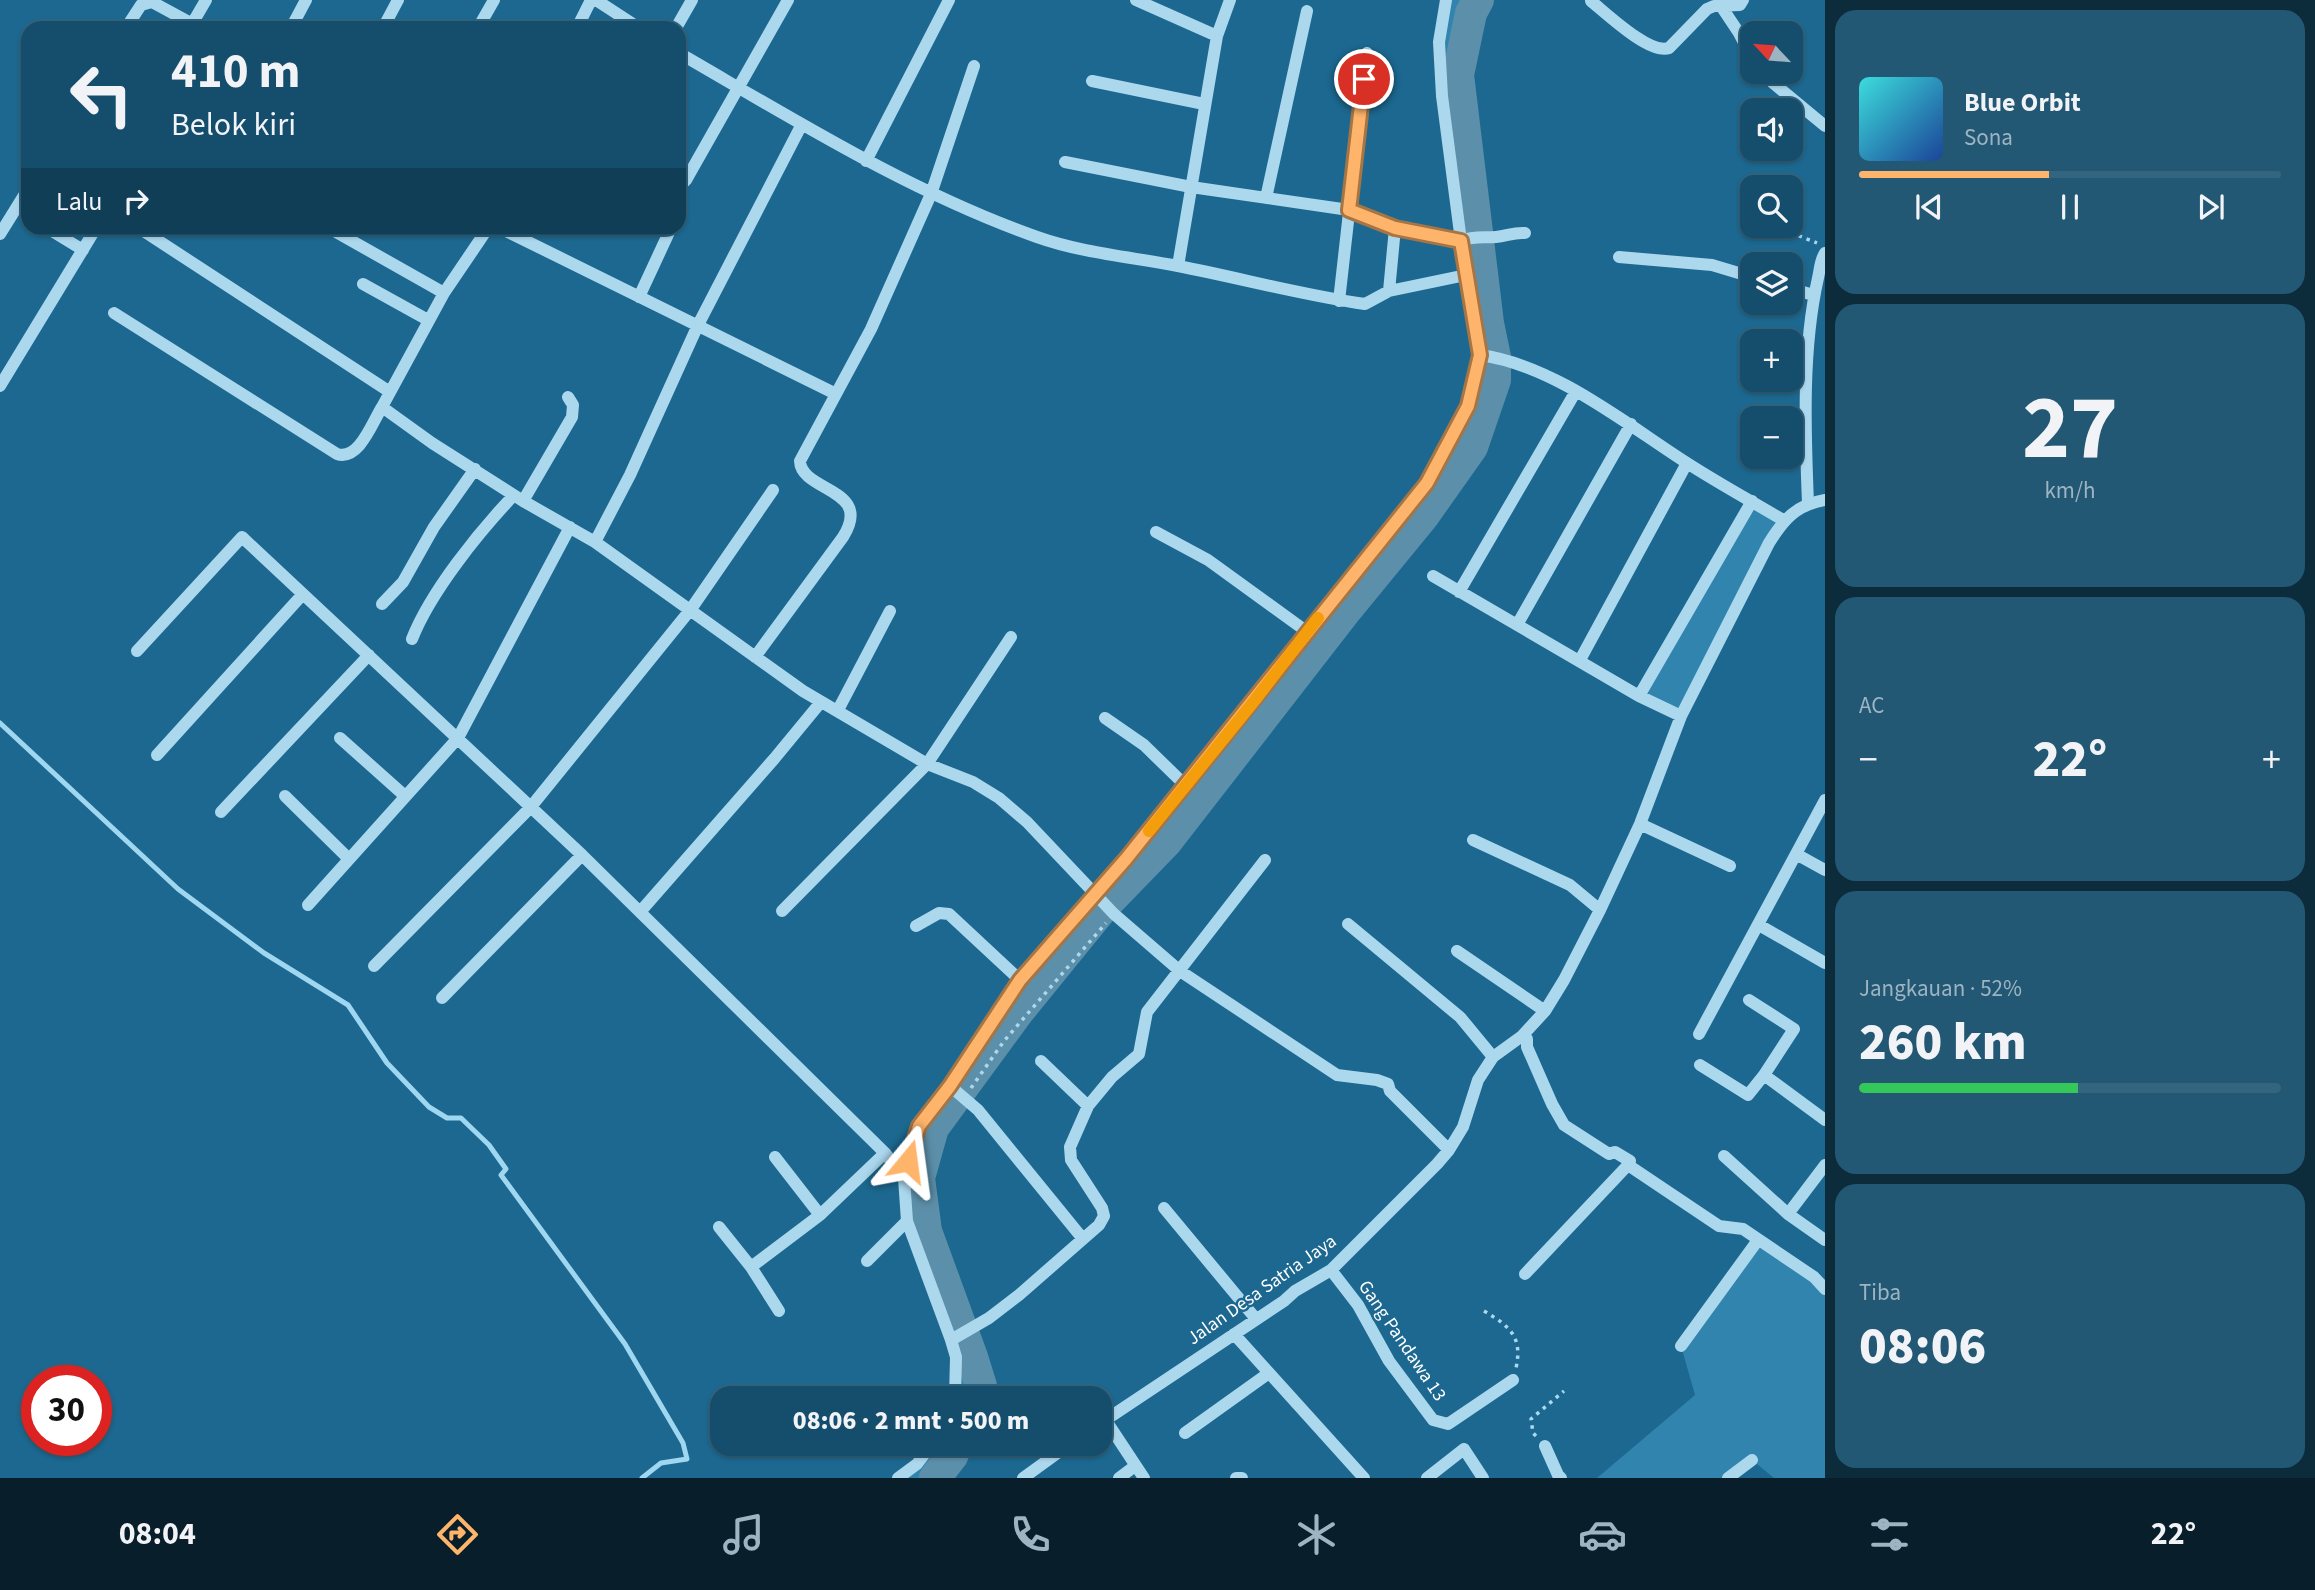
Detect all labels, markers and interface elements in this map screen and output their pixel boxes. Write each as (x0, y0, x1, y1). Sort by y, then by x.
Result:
north arrow (1740, 21, 1802, 84)
map controls (1740, 21, 1803, 469)
text: 410 m (171, 37, 300, 107)
icon: left (56, 49, 147, 140)
pin (1334, 49, 1394, 109)
icon: arrive (1345, 60, 1383, 98)
text: Blue Orbit (1964, 84, 2081, 121)
button: sound (1740, 98, 1803, 161)
text: Belok kiri (171, 102, 296, 148)
text: Sona (1964, 121, 2013, 154)
button: search (1740, 175, 1803, 238)
icon: right (117, 182, 155, 220)
text: Lalu (56, 183, 103, 220)
icon: previous (1910, 188, 1948, 226)
icon: pause (2051, 188, 2089, 226)
icon: next (2192, 188, 2230, 226)
button: layers (1740, 252, 1803, 315)
button: + (1740, 329, 1803, 392)
text: 27 (2022, 364, 2118, 493)
button: − (1740, 406, 1803, 469)
text: km/h (2044, 474, 2096, 507)
text: AC (1859, 689, 1884, 722)
text: 22° (2033, 723, 2107, 797)
text: − (1859, 733, 1878, 787)
text: + (2262, 733, 2281, 787)
text: Jangkauan · 52% (1859, 972, 2022, 1005)
text: 260 km (1859, 1006, 2027, 1080)
position arrow (871, 1124, 945, 1198)
street label: Jalan Desa Satria Jaya (1182, 1228, 1342, 1352)
street label: Gang Pandawa 13 (1351, 1275, 1453, 1407)
text: Tiba (1859, 1276, 1901, 1309)
text: 08:06 (1859, 1310, 1986, 1384)
speed limit sign: 30 (21, 1365, 112, 1456)
text: 08:06 · 2 mnt · 500 m (793, 1402, 1029, 1439)
icon: directions (433, 1510, 482, 1559)
icon: music (719, 1510, 768, 1559)
icon: phone (1006, 1510, 1055, 1559)
icon: climate (1292, 1510, 1341, 1559)
icon: car (1578, 1510, 1627, 1559)
icon: filters (1865, 1510, 1914, 1559)
text: 08:04 (119, 1511, 196, 1557)
text: 22° (2151, 1511, 2196, 1557)

